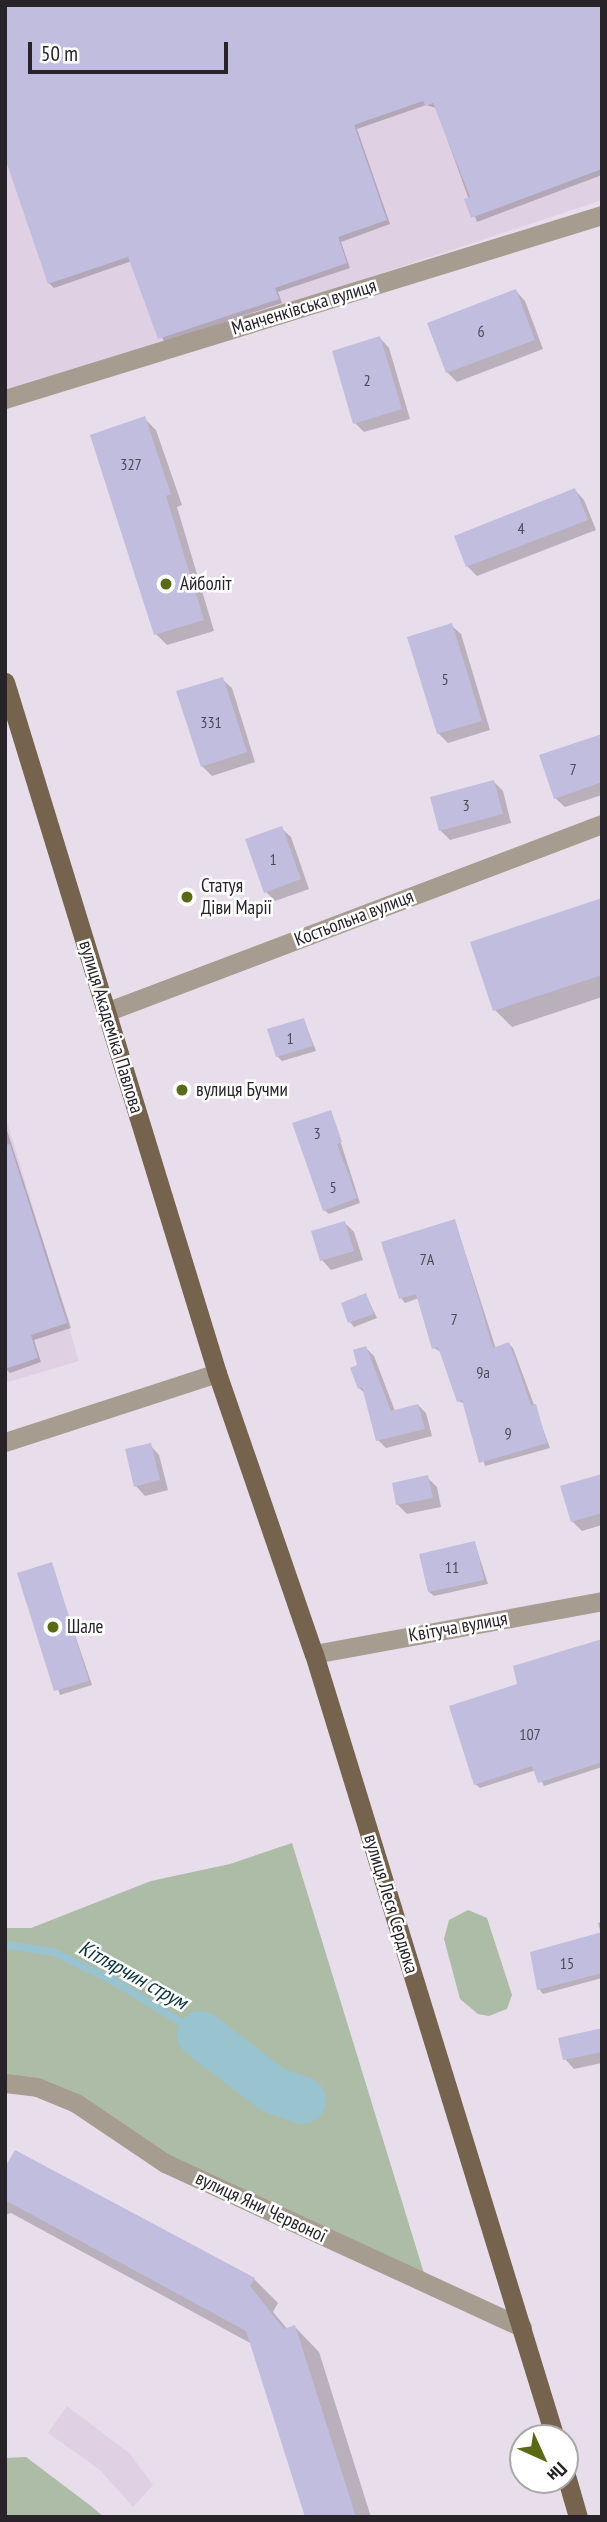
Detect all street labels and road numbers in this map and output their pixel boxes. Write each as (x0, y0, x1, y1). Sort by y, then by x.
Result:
street label: Манченківська вулиця (229, 274, 379, 340)
street label: Костьольна вулиця (291, 885, 417, 951)
street label: вулиця Академіка Павлова (74, 938, 148, 1116)
street label: Квітуча вулиця (407, 1607, 509, 1647)
street label: вулиця Леся Сердюка (359, 1832, 423, 1976)
street label: вулиця Яни Червоної (192, 2167, 330, 2247)

